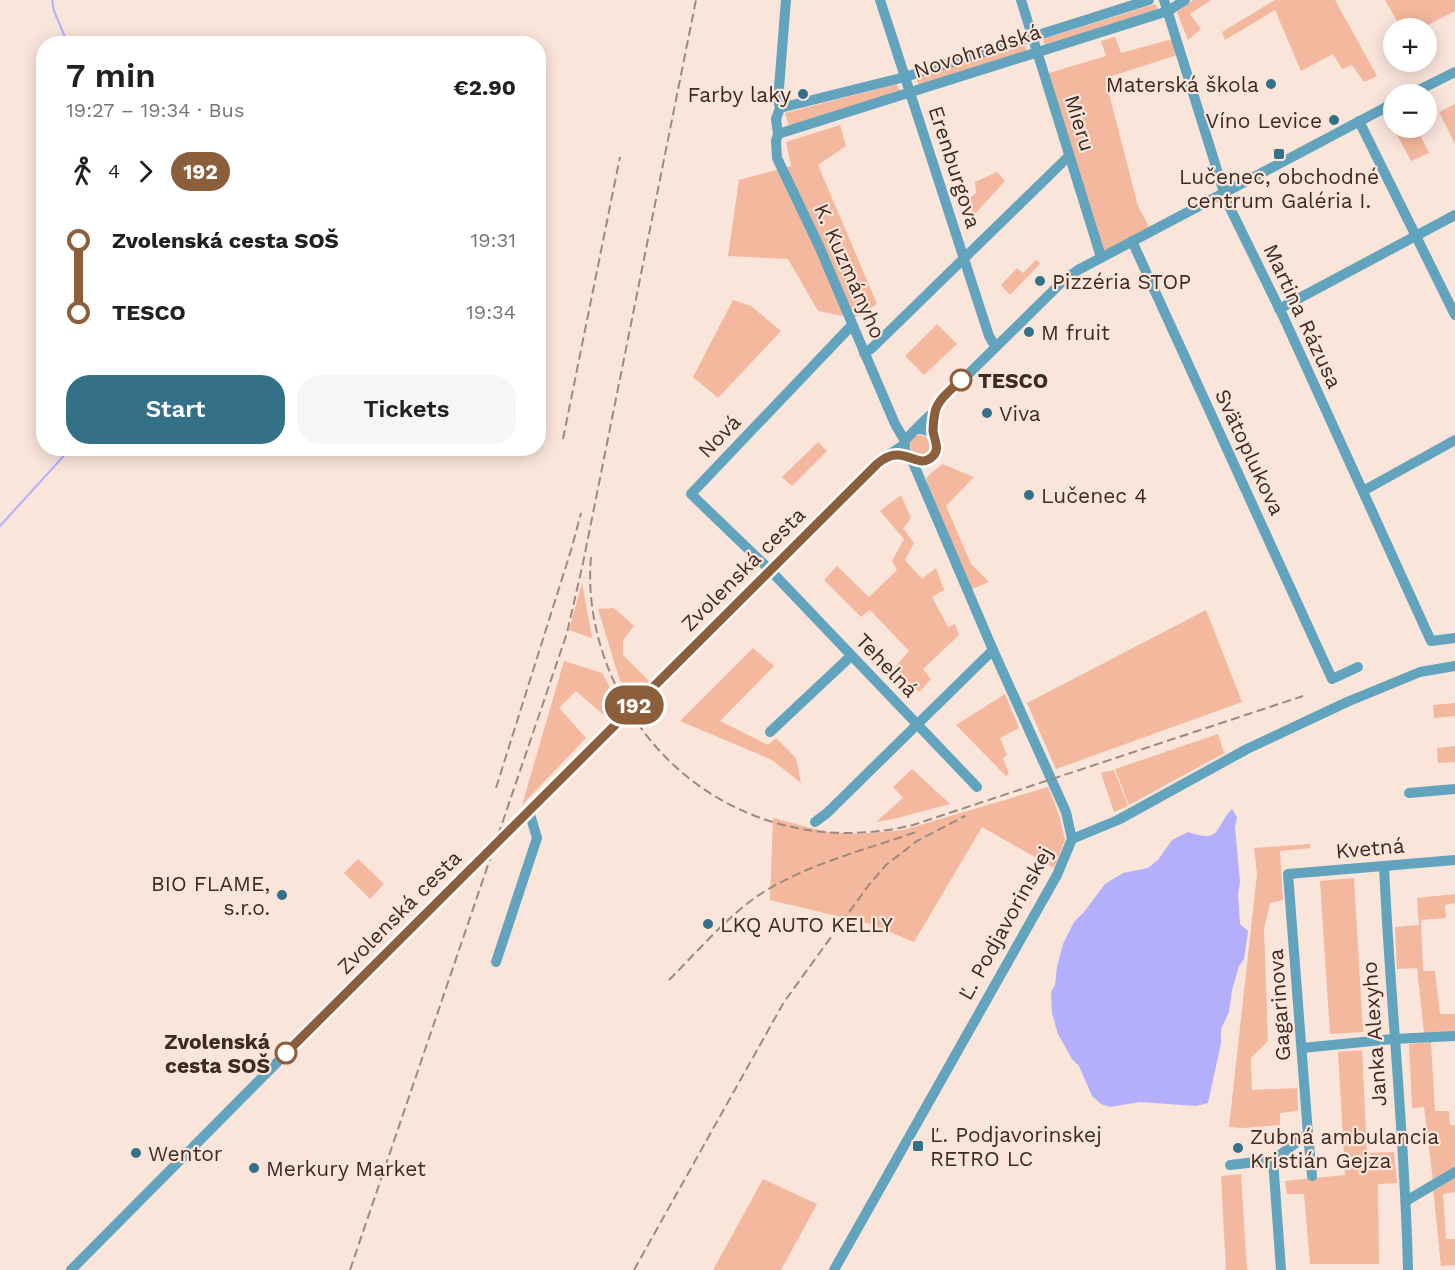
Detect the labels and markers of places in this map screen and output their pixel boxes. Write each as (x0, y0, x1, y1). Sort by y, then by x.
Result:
place label: Materská škola (1106, 72, 1259, 97)
marker: Materská škola (1264, 77, 1278, 91)
place label: Farby laky (687, 82, 791, 107)
marker: Farby laky (796, 87, 810, 101)
place label: Víno Levice (1206, 108, 1322, 133)
marker: Víno Levice (1327, 113, 1341, 127)
marker: Lučenec, obchodné centrum Galéria I. (1272, 147, 1286, 161)
place label: Lučenec, obchodné centrum Galéria I. (1179, 164, 1379, 213)
place label: Pizzéria STOP (1052, 269, 1191, 294)
marker: Pizzéria STOP (1033, 274, 1047, 288)
place label: M fruit (1041, 320, 1110, 345)
marker: M fruit (1022, 325, 1036, 339)
place label: TESCO (978, 368, 1048, 393)
marker: TESCO (950, 369, 972, 391)
place label: Viva (999, 401, 1041, 426)
marker: Viva (980, 406, 994, 420)
place label: Lučenec 4 (1041, 483, 1147, 508)
marker: Lučenec 4 (1022, 488, 1036, 502)
place label: BIO FLAME, s.r.o. (151, 871, 270, 920)
marker: BIO FLAME, s.r.o. (275, 888, 289, 902)
place label: LKQ AUTO KELLY (720, 912, 893, 937)
marker: LKQ AUTO KELLY (701, 917, 715, 931)
place label: Zvolenská cesta SOŠ (164, 1029, 271, 1078)
marker: Zvolenská cesta SOŠ (275, 1042, 297, 1064)
place label: Ľ. Podjavorinskej RETRO LC (930, 1122, 1102, 1171)
place label: Zubná ambulancia Kristián Gejza (1250, 1124, 1439, 1173)
marker: Ľ. Podjavorinskej RETRO LC (911, 1139, 925, 1153)
place label: Wentor (148, 1141, 223, 1166)
marker: Zubná ambulancia Kristián Gejza (1231, 1141, 1245, 1155)
marker: Wentor (129, 1146, 143, 1160)
place label: Merkury Market (266, 1156, 426, 1181)
marker: Merkury Market (247, 1161, 261, 1175)

